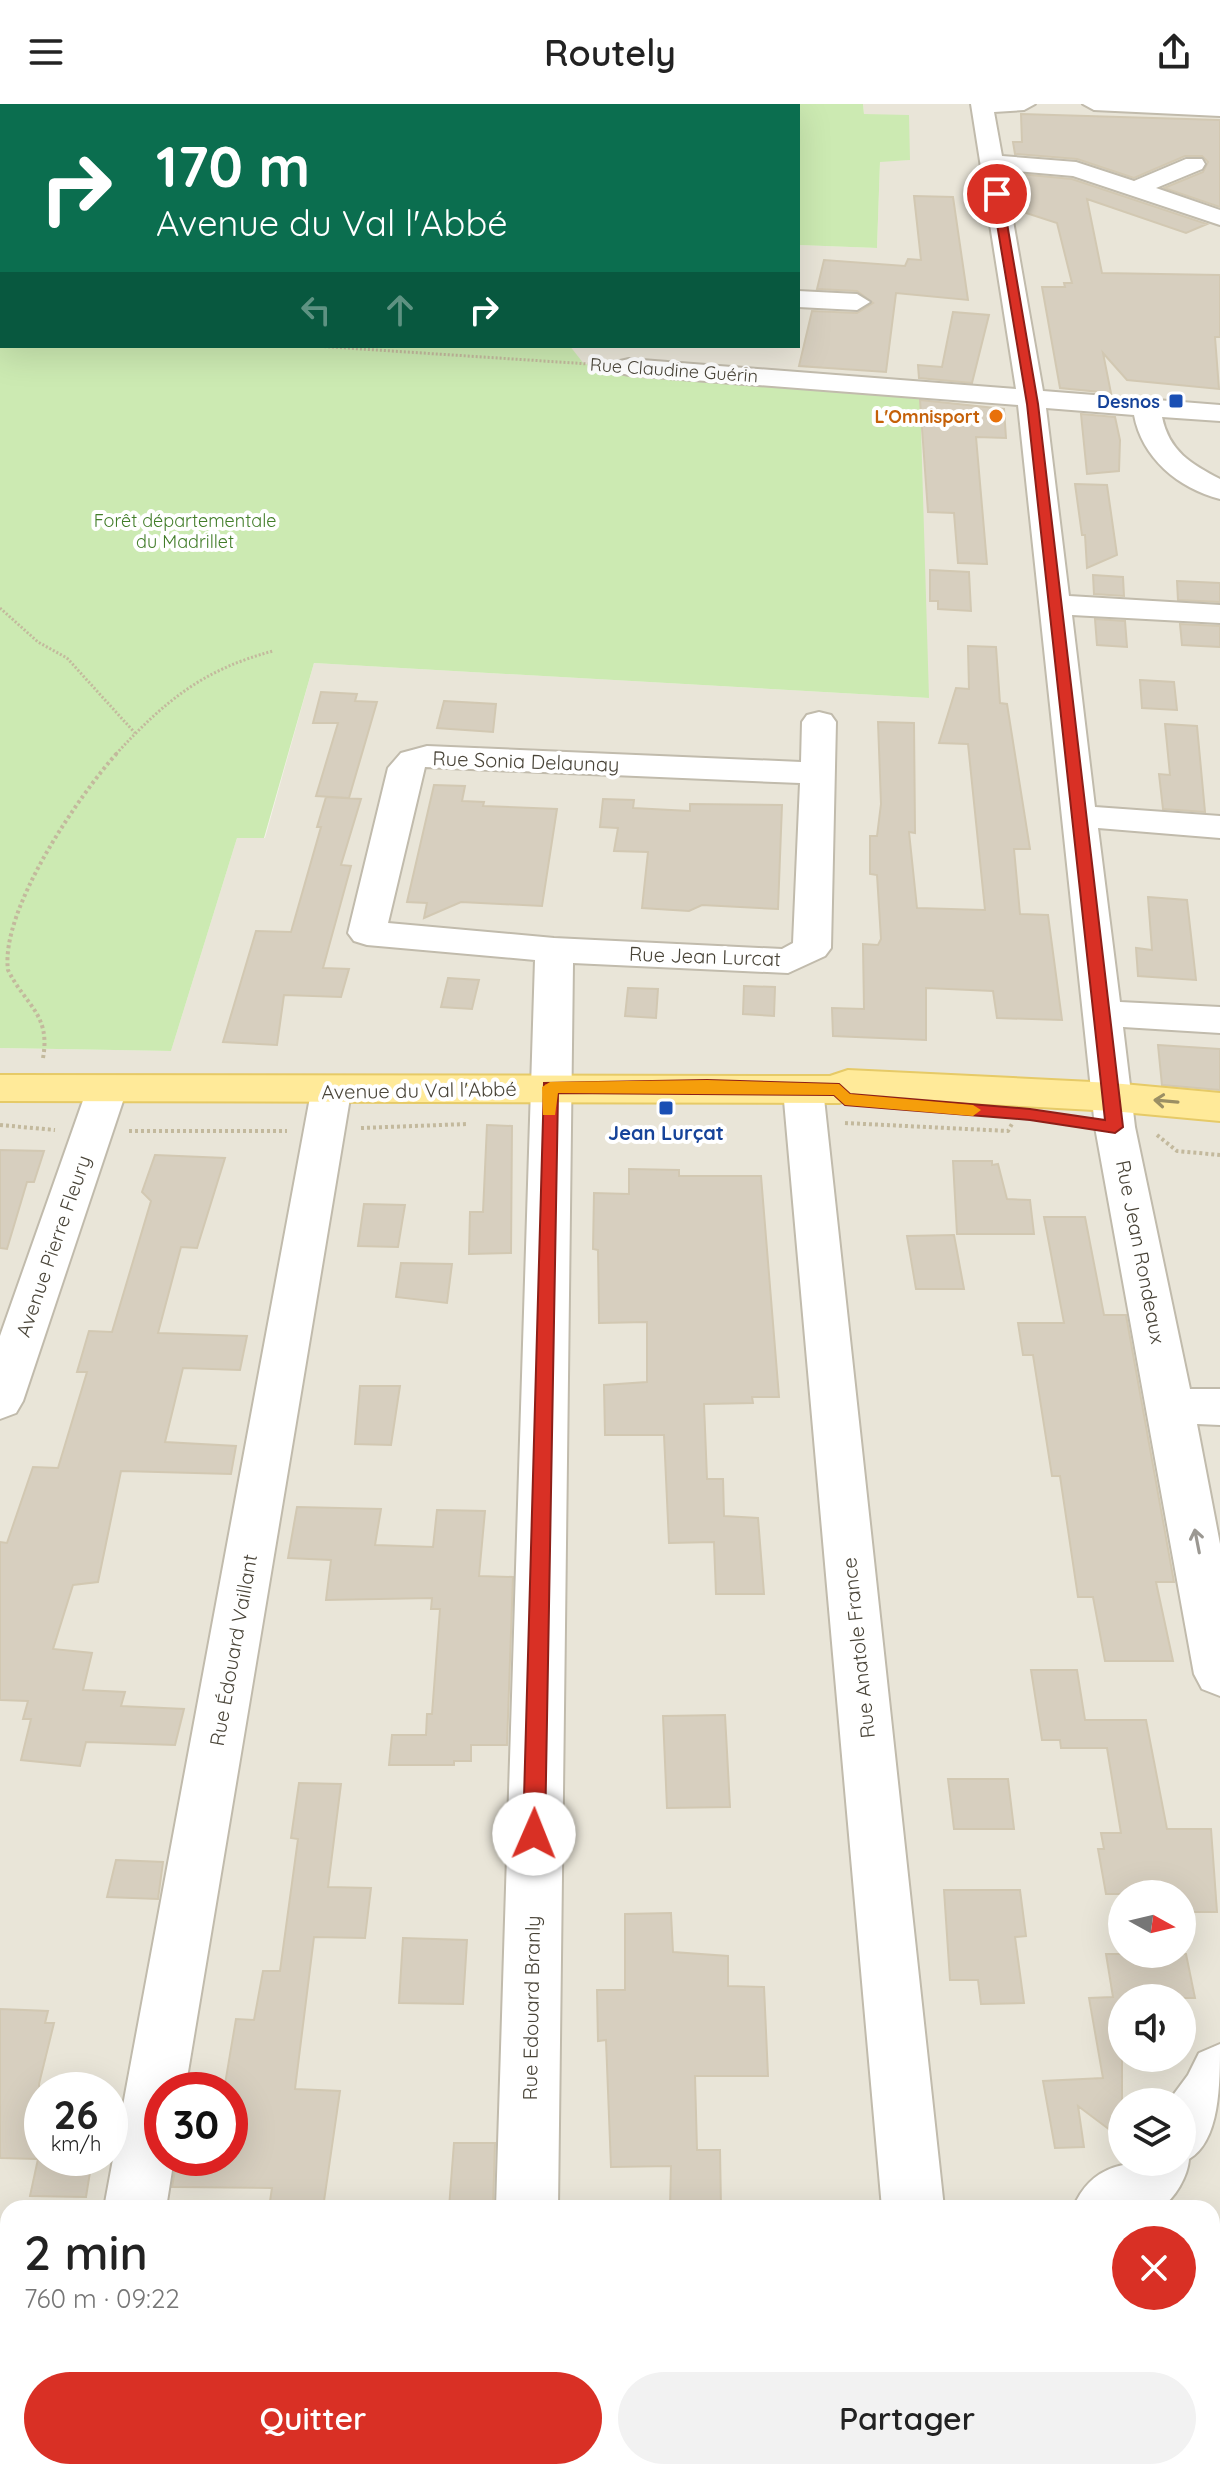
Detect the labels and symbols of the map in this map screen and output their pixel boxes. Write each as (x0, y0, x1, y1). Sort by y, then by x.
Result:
pin (963, 160, 1031, 228)
street label: Rue Claudine Guérin (589, 353, 759, 387)
place label: Desnos (1097, 390, 1160, 413)
marker: Desnos (1167, 392, 1185, 410)
place label: L'Omnisport (874, 405, 980, 428)
marker: L'Omnisport (987, 407, 1005, 425)
park label: Forêt départementale du Madrillet (94, 509, 276, 553)
street label: Rue Sonia Delaunay (432, 745, 620, 777)
street label: Rue Jean Lurcat (629, 941, 782, 971)
street label: Avenue du Val l'Abbé (321, 1076, 517, 1104)
one-way arrow (1153, 1093, 1180, 1108)
marker: Jean Lurçat (657, 1099, 675, 1117)
place label: Jean Lurçat (608, 1120, 724, 1145)
street label: Avenue Pierre Fleury (10, 1152, 96, 1340)
street label: Rue Jean Rondeaux (1111, 1158, 1171, 1346)
one-way arrow (1189, 1529, 1204, 1555)
street label: Rue Édouard Vaillant (204, 1552, 262, 1748)
street label: Rue Anatole France (836, 1556, 880, 1740)
position arrow (492, 1792, 576, 1876)
north arrow (1108, 1880, 1196, 1968)
street label: Rue Edouard Branly (517, 1915, 545, 2101)
speed limit sign: 30 (144, 2072, 248, 2176)

